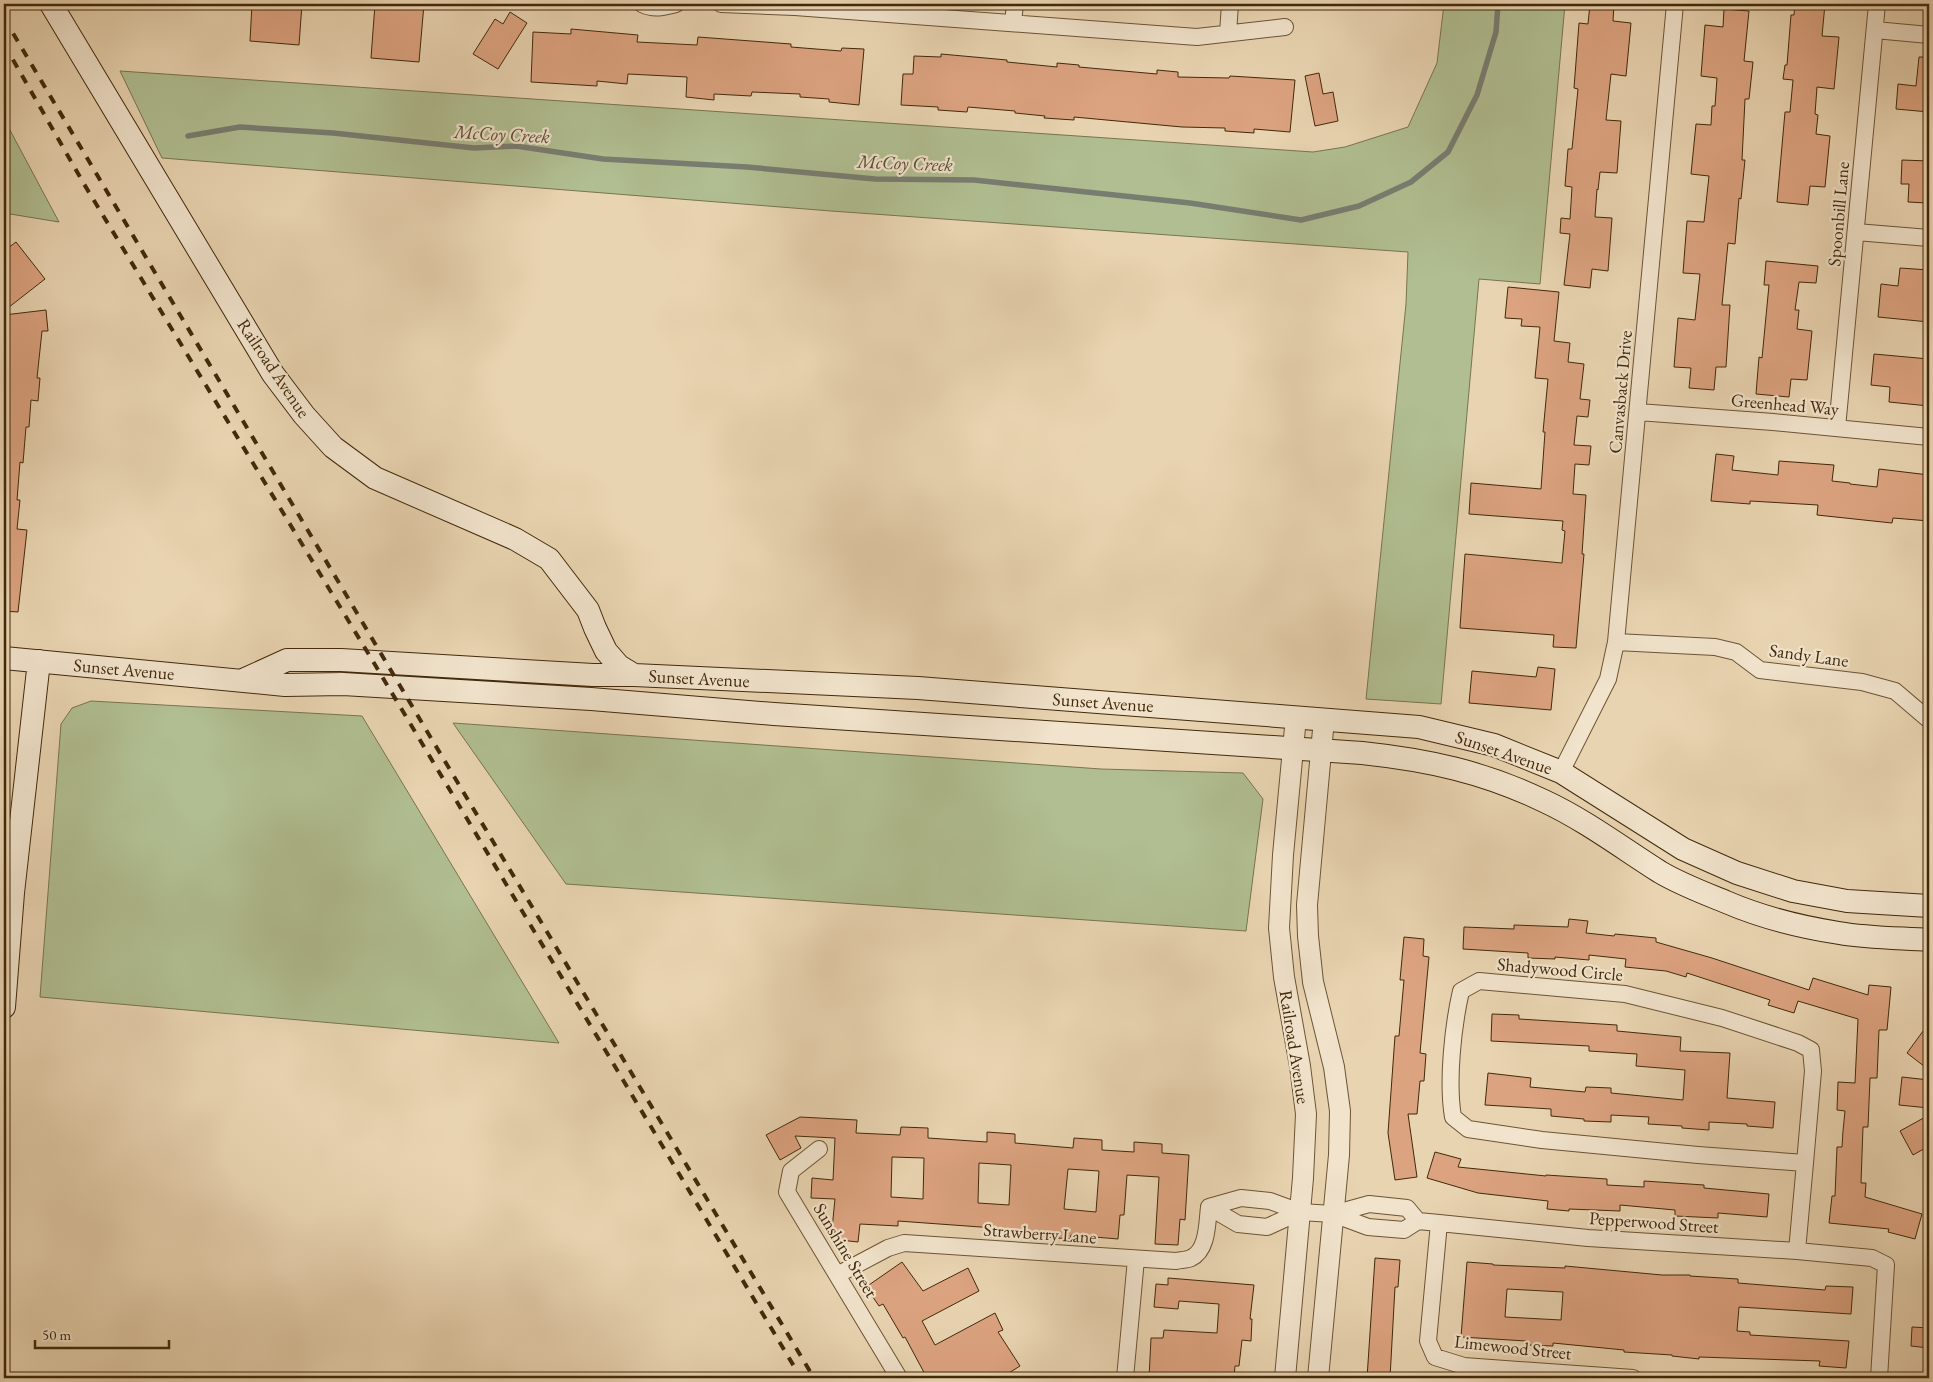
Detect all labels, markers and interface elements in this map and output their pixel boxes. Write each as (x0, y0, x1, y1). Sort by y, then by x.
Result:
water label: McCoy Creek (453, 119, 551, 149)
water label: McCoy Creek (856, 149, 954, 177)
street label: Spoonbill Lane (1822, 161, 1854, 267)
street label: Railroad Avenue (232, 314, 316, 422)
street label: Canvasback Drive (1603, 329, 1637, 455)
street label: Greenhead Way (1730, 388, 1840, 420)
street label: Sandy Lane (1768, 638, 1850, 672)
street label: Sunset Avenue (73, 653, 175, 685)
street label: Sunset Avenue (648, 664, 750, 692)
street label: Sunset Avenue (1052, 687, 1154, 717)
street label: Sunset Avenue (1452, 725, 1556, 779)
street label: Shadywood Circle (1496, 952, 1624, 986)
street label: Railroad Avenue (1275, 988, 1315, 1106)
street label: Sunshine Street (809, 1198, 883, 1302)
street label: Pepperwood Street (1588, 1206, 1720, 1238)
street label: Strawberry Lane (983, 1218, 1097, 1248)
scale bar (35, 1317, 169, 1349)
text: 50 m (42, 1325, 71, 1344)
street label: Limewood Street (1453, 1329, 1573, 1365)

